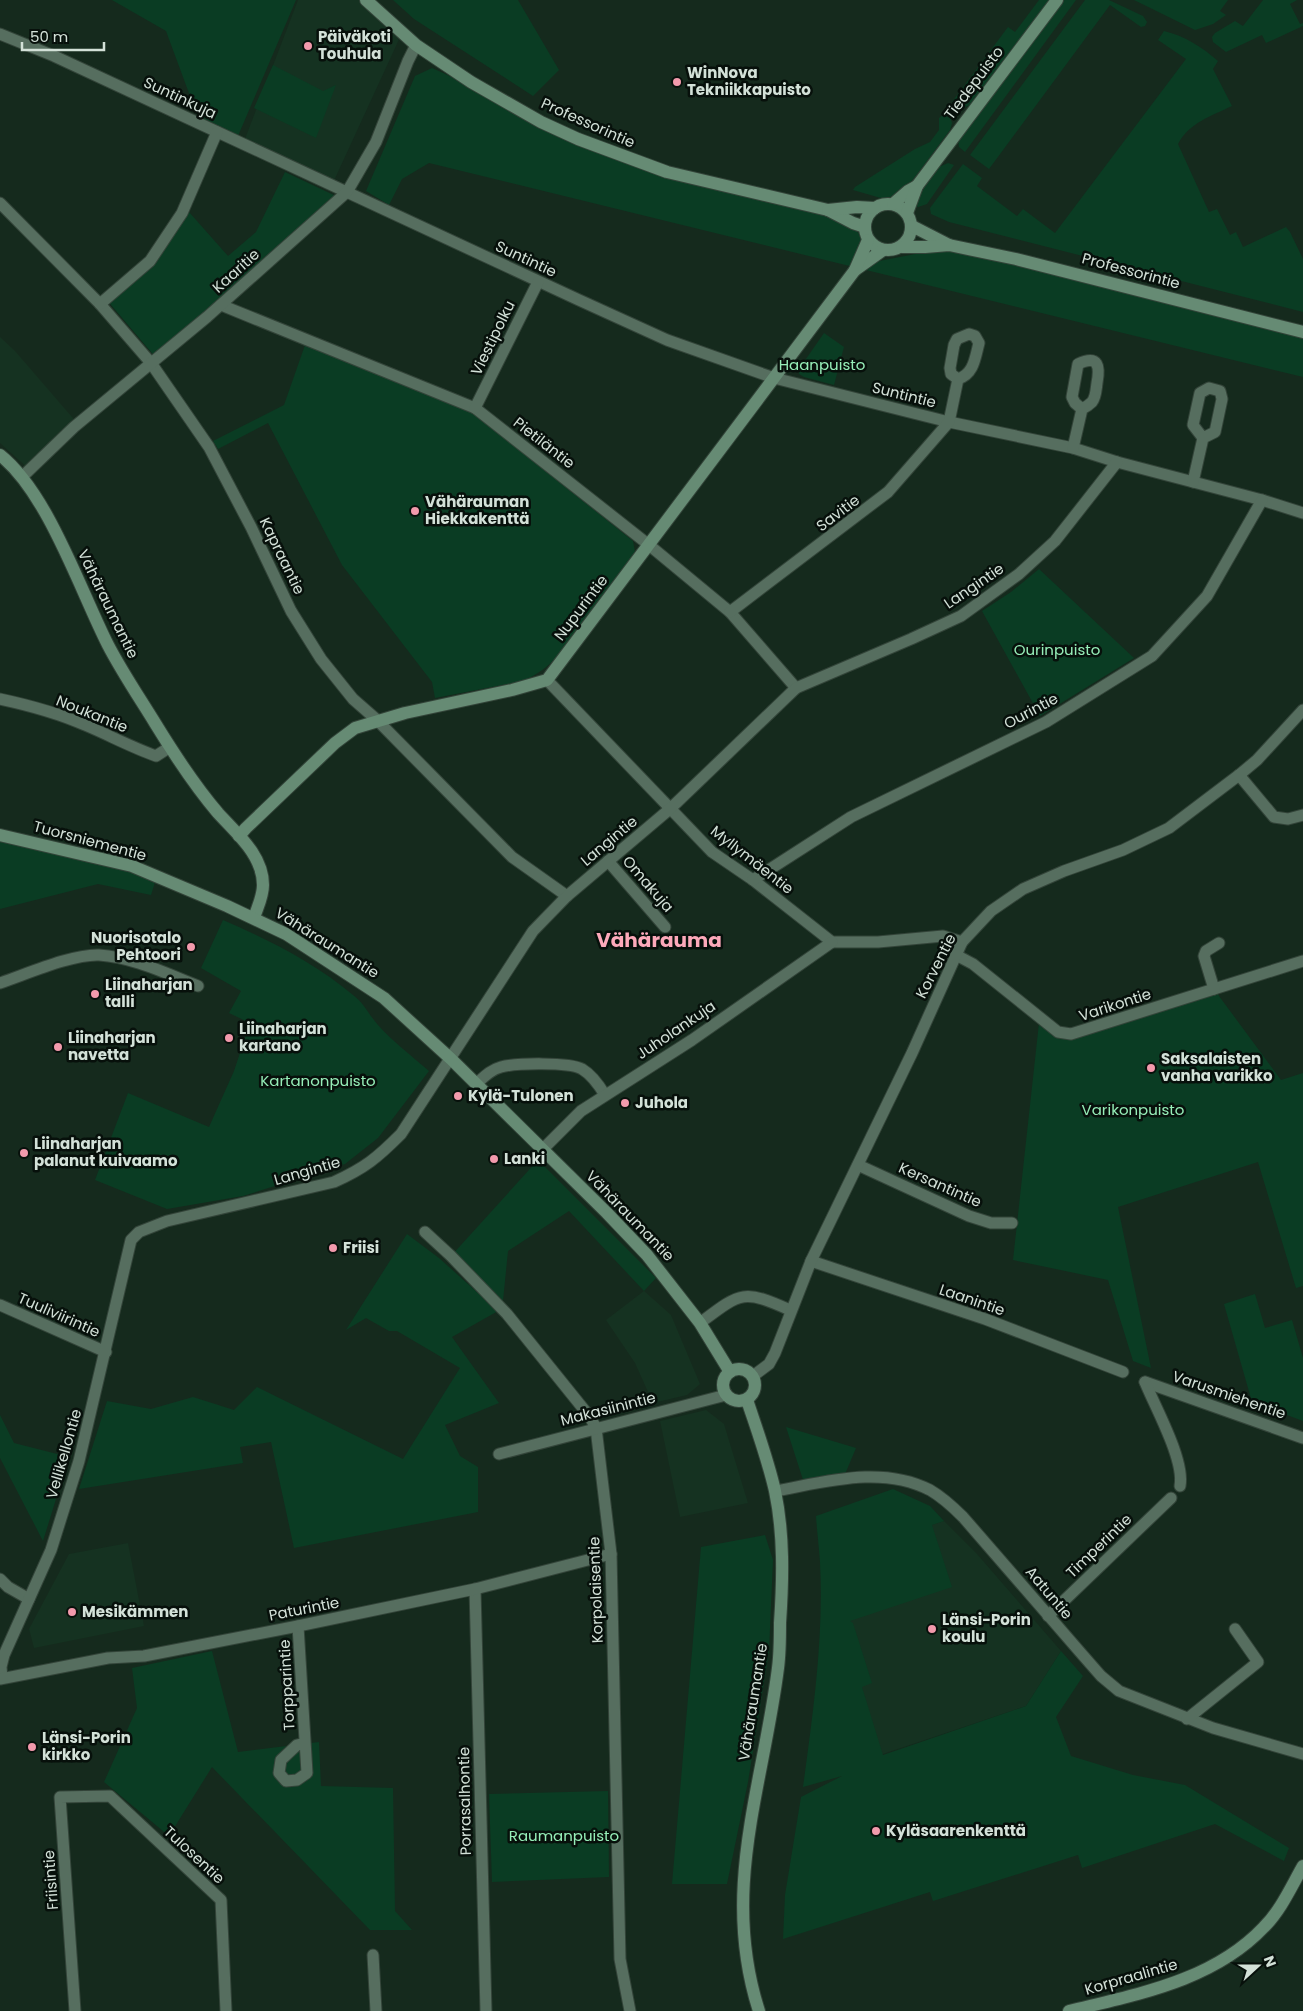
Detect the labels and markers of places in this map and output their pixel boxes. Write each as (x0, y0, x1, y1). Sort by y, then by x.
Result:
place label: Päiväkoti Touhula (318, 26, 391, 64)
marker: Päiväkoti Touhula (302, 40, 314, 52)
place label: WinNova Tekniikkapuisto (687, 62, 811, 100)
marker: WinNova Tekniikkapuisto (671, 76, 683, 88)
place label: Vähärauman Hiekkakenttä (425, 491, 529, 529)
marker: Vähärauman Hiekkakenttä (409, 505, 421, 517)
place label: Nuorisotalo Pehtoori (91, 927, 181, 965)
marker: Nuorisotalo Pehtoori (185, 941, 197, 953)
place label: Liinaharjan talli (105, 974, 193, 1012)
marker: Liinaharjan talli (89, 988, 101, 1000)
place label: Liinaharjan kartano (239, 1018, 327, 1056)
place label: Liinaharjan navetta (68, 1027, 156, 1065)
marker: Liinaharjan kartano (223, 1032, 235, 1044)
marker: Liinaharjan navetta (52, 1041, 64, 1053)
place label: Saksalaisten vanha varikko (1161, 1048, 1273, 1086)
marker: Saksalaisten vanha varikko (1145, 1062, 1157, 1074)
place label: Kylä-Tulonen (468, 1085, 574, 1106)
marker: Kylä-Tulonen (452, 1090, 464, 1102)
place label: Juhola (635, 1092, 688, 1113)
marker: Juhola (619, 1097, 631, 1109)
place label: Liinaharjan palanut kuivaamo (34, 1133, 178, 1171)
marker: Liinaharjan palanut kuivaamo (18, 1147, 30, 1159)
place label: Lanki (504, 1148, 545, 1169)
marker: Lanki (488, 1153, 500, 1165)
place label: Friisi (343, 1237, 379, 1258)
marker: Friisi (327, 1242, 339, 1254)
place label: Mesikämmen (82, 1601, 188, 1622)
marker: Mesikämmen (66, 1606, 78, 1618)
place label: Länsi-Porin koulu (942, 1609, 1031, 1647)
marker: Länsi-Porin koulu (926, 1623, 938, 1635)
place label: Länsi-Porin kirkko (42, 1727, 131, 1765)
marker: Länsi-Porin kirkko (26, 1741, 38, 1753)
place label: Kyläsaarenkenttä (886, 1820, 1026, 1841)
marker: Kyläsaarenkenttä (870, 1825, 882, 1837)

